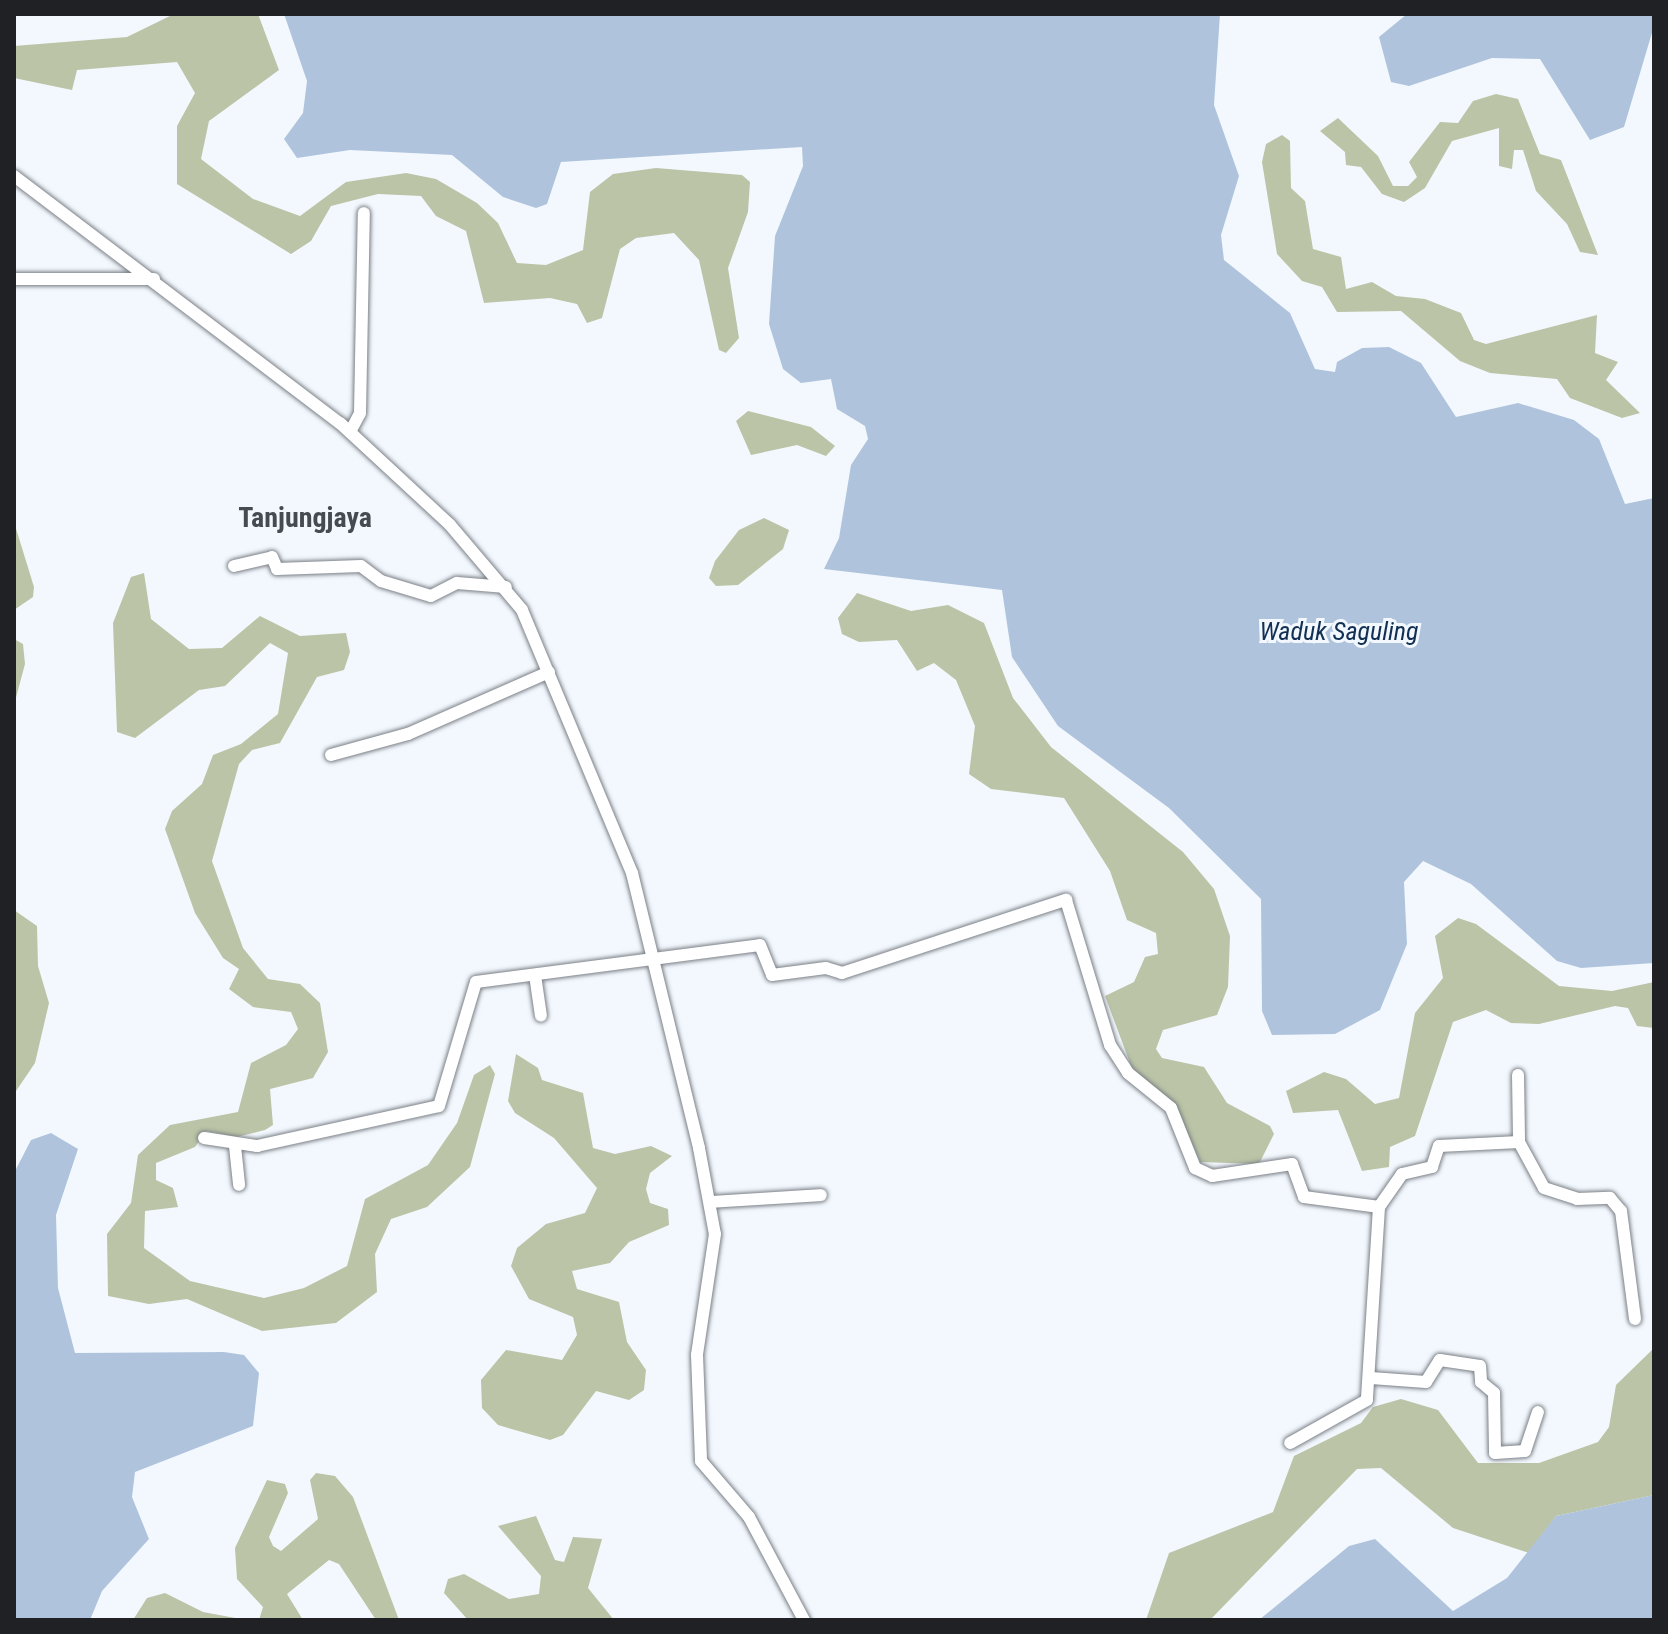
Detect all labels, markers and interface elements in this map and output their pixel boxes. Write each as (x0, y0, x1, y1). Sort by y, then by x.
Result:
district label: Tanjungjaya (238, 501, 372, 535)
water label: Waduk Saguling (1260, 616, 1418, 648)

